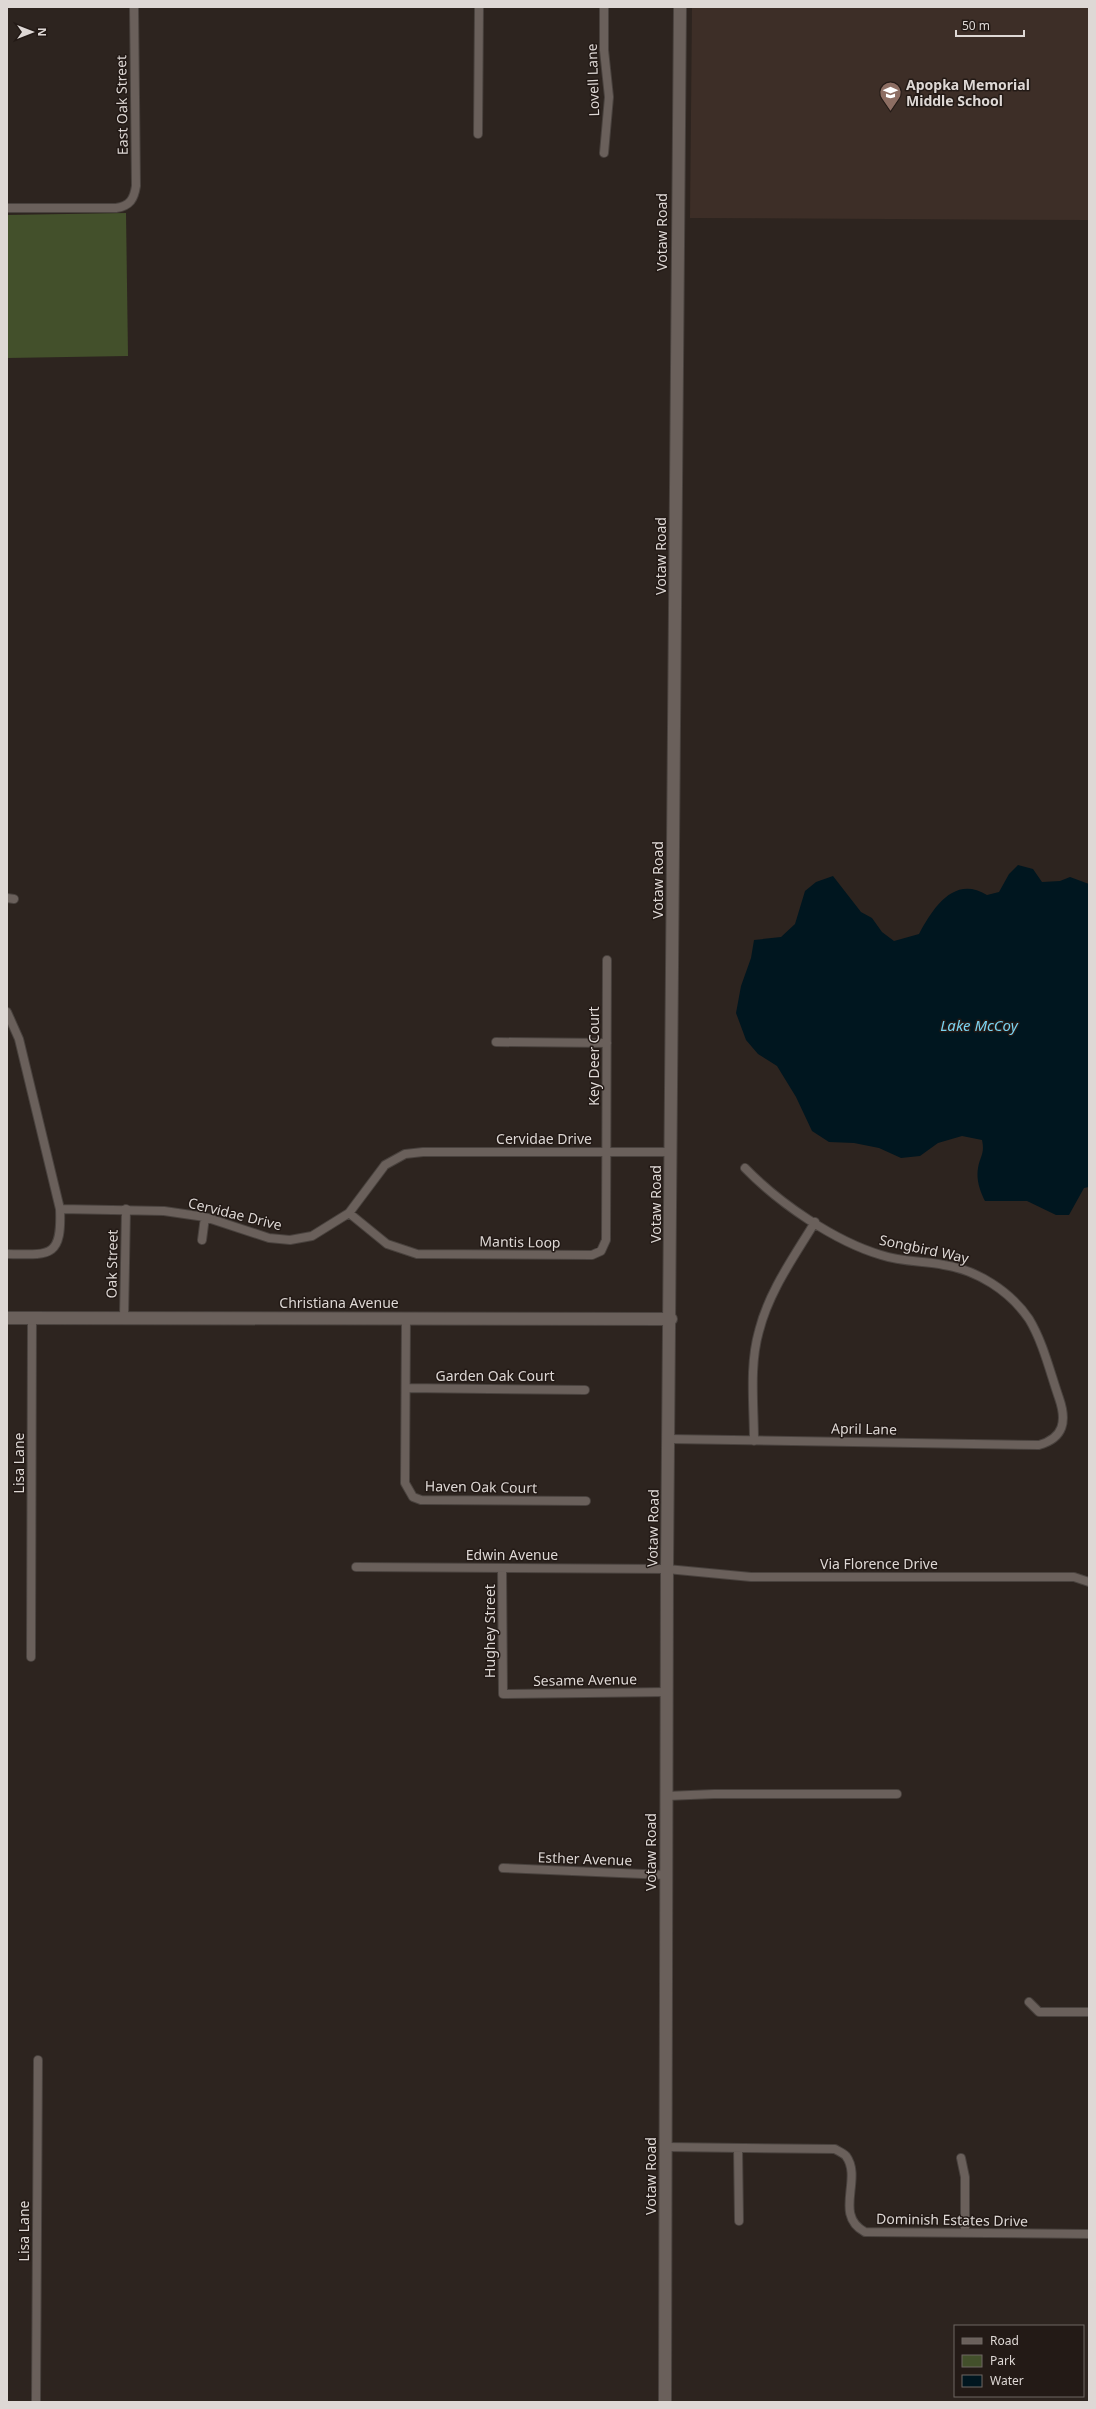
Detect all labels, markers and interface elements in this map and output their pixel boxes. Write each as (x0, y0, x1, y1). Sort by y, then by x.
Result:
north arrow (12, 12, 52, 52)
scale bar (956, 12, 1024, 38)
text: 50 m (962, 17, 990, 34)
text: N (35, 28, 50, 36)
street label: Lovell Lane (582, 43, 603, 117)
street label: East Oak Street (111, 55, 132, 155)
place label: Apopka Memorial Middle School (906, 75, 1030, 110)
school or university icon: Apopka Memorial Middle School (877, 80, 903, 113)
street label: Votaw Road (652, 193, 671, 271)
street label: Votaw Road (651, 517, 670, 595)
street label: Votaw Road (648, 841, 667, 919)
street label: Key Deer Court (584, 1006, 603, 1106)
water label: Lake McCoy (940, 1015, 1019, 1035)
street label: Cervidae Drive (496, 1129, 592, 1148)
street label: Votaw Road (646, 1165, 665, 1243)
street label: Cervidae Drive (186, 1193, 284, 1234)
street label: Oak Street (101, 1229, 122, 1299)
street label: Songbird Way (878, 1230, 971, 1267)
street label: Mantis Loop (479, 1231, 561, 1252)
street label: Christiana Avenue (279, 1293, 399, 1312)
street label: Garden Oak Court (435, 1366, 555, 1385)
street label: April Lane (831, 1418, 897, 1439)
street label: Lisa Lane (9, 1432, 28, 1493)
street label: Haven Oak Court (425, 1476, 537, 1497)
street label: Votaw Road (642, 1489, 663, 1567)
street label: Edwin Avenue (466, 1545, 558, 1564)
street label: Via Florence Drive (820, 1554, 938, 1573)
street label: Hughey Street (480, 1584, 499, 1678)
street label: Sesame Avenue (533, 1669, 637, 1690)
street label: Votaw Road (641, 1813, 660, 1891)
street label: Esther Avenue (537, 1847, 633, 1870)
street label: Votaw Road (641, 2137, 660, 2215)
street label: Lisa Lane (14, 2200, 33, 2261)
street label: Dominish Estates Drive (876, 2209, 1028, 2230)
legend (954, 2325, 1084, 2397)
text: Road (990, 2332, 1019, 2349)
text: Park (990, 2352, 1016, 2369)
text: Water (990, 2372, 1024, 2389)

